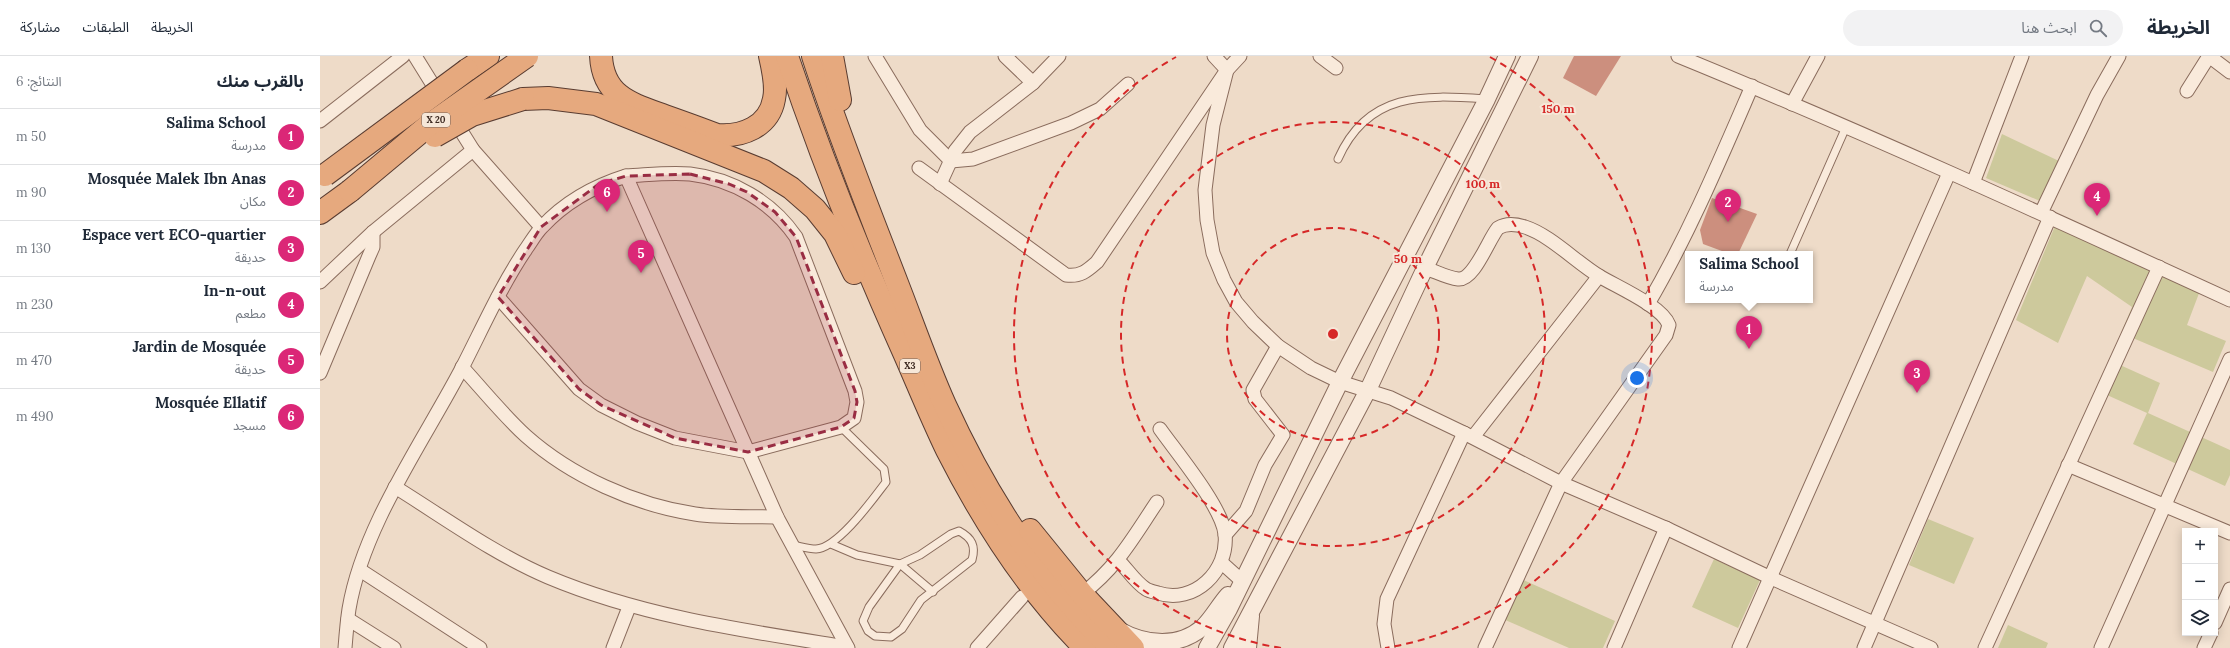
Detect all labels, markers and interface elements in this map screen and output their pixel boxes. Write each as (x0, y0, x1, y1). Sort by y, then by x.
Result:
search box (1843, 10, 2123, 46)
text: الخريطة (2147, 15, 2210, 39)
icon: search (2087, 17, 2109, 39)
text: مشاركة (20, 18, 60, 36)
text: الطبقات (82, 18, 129, 36)
text: الخريطة (151, 18, 193, 36)
text: ابحث هنا (2021, 18, 2077, 37)
text: بالقرب منك (217, 70, 304, 92)
text: النتائج: 6 (16, 73, 62, 90)
text: 150 m (1541, 101, 1575, 116)
text: Salima School (166, 113, 266, 132)
road number: X 20 (422, 113, 450, 127)
text: 50 m (16, 128, 46, 145)
text: 1 (288, 128, 294, 145)
text: مدرسة (231, 137, 266, 154)
text: Mosquée Malek Ibn Anas (88, 169, 266, 188)
text: 100 m (1466, 176, 1500, 191)
pin: 6 (594, 179, 620, 212)
pin: 4 (2084, 183, 2110, 216)
text: 90 m (16, 184, 47, 201)
text: 2 (288, 184, 294, 201)
pin: 2 (1715, 189, 1741, 222)
text: مكان (240, 193, 266, 210)
text: Espace vert ECO-quartier (82, 225, 266, 244)
text: 130 m (16, 240, 51, 257)
text: 3 (287, 240, 295, 257)
pin: 5 (628, 240, 654, 273)
text: حديقة (235, 249, 266, 266)
text: 50 m (1394, 251, 1422, 266)
popup (1685, 251, 1813, 303)
text: Salima School (1699, 254, 1799, 273)
text: مدرسة (1699, 278, 1734, 295)
text: In-n-out (203, 281, 266, 300)
text: 230 m (16, 296, 53, 313)
text: 4 (287, 296, 295, 313)
text: مطعم (236, 305, 266, 322)
pin: 1 (1736, 316, 1762, 349)
centre of rings (1326, 327, 1340, 341)
text: Jardin de Mosquée (132, 337, 266, 356)
text: 470 m (16, 352, 52, 369)
text: 5 (287, 352, 295, 369)
road number: X3 (900, 359, 920, 373)
pin: 3 (1904, 360, 1930, 393)
text: حديقة (235, 361, 266, 378)
your location (1627, 368, 1647, 388)
text: Mosquée Ellatif (155, 393, 266, 412)
text: 490 m (16, 408, 54, 425)
text: 6 (287, 408, 295, 425)
text: مسجد (233, 417, 266, 434)
map controls (2182, 528, 2218, 636)
button: + (2182, 528, 2218, 564)
button: − (2182, 564, 2218, 600)
button: layers (2182, 600, 2218, 636)

